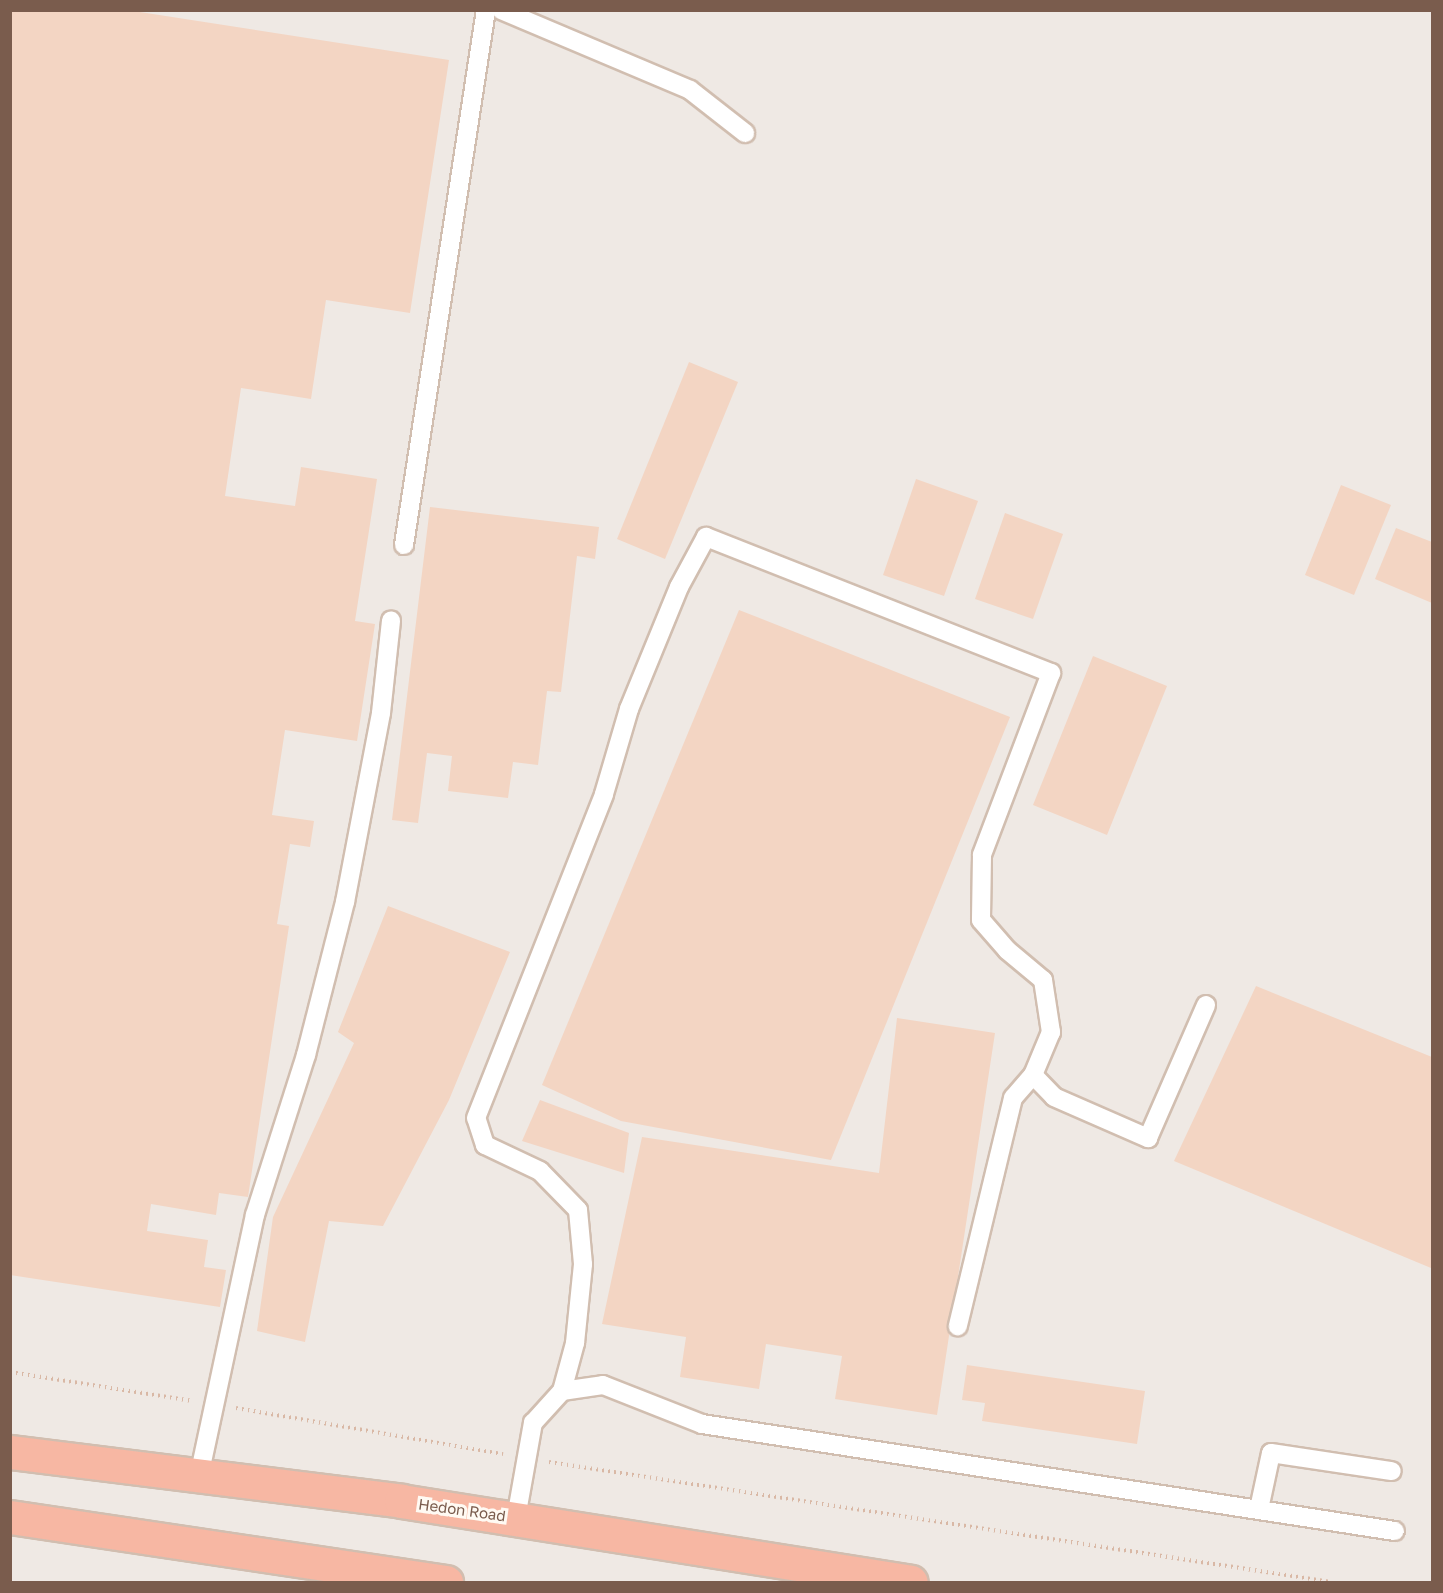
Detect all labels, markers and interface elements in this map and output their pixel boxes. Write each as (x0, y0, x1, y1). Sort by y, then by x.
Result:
street label: Hedon Road (417, 1495, 507, 1525)

